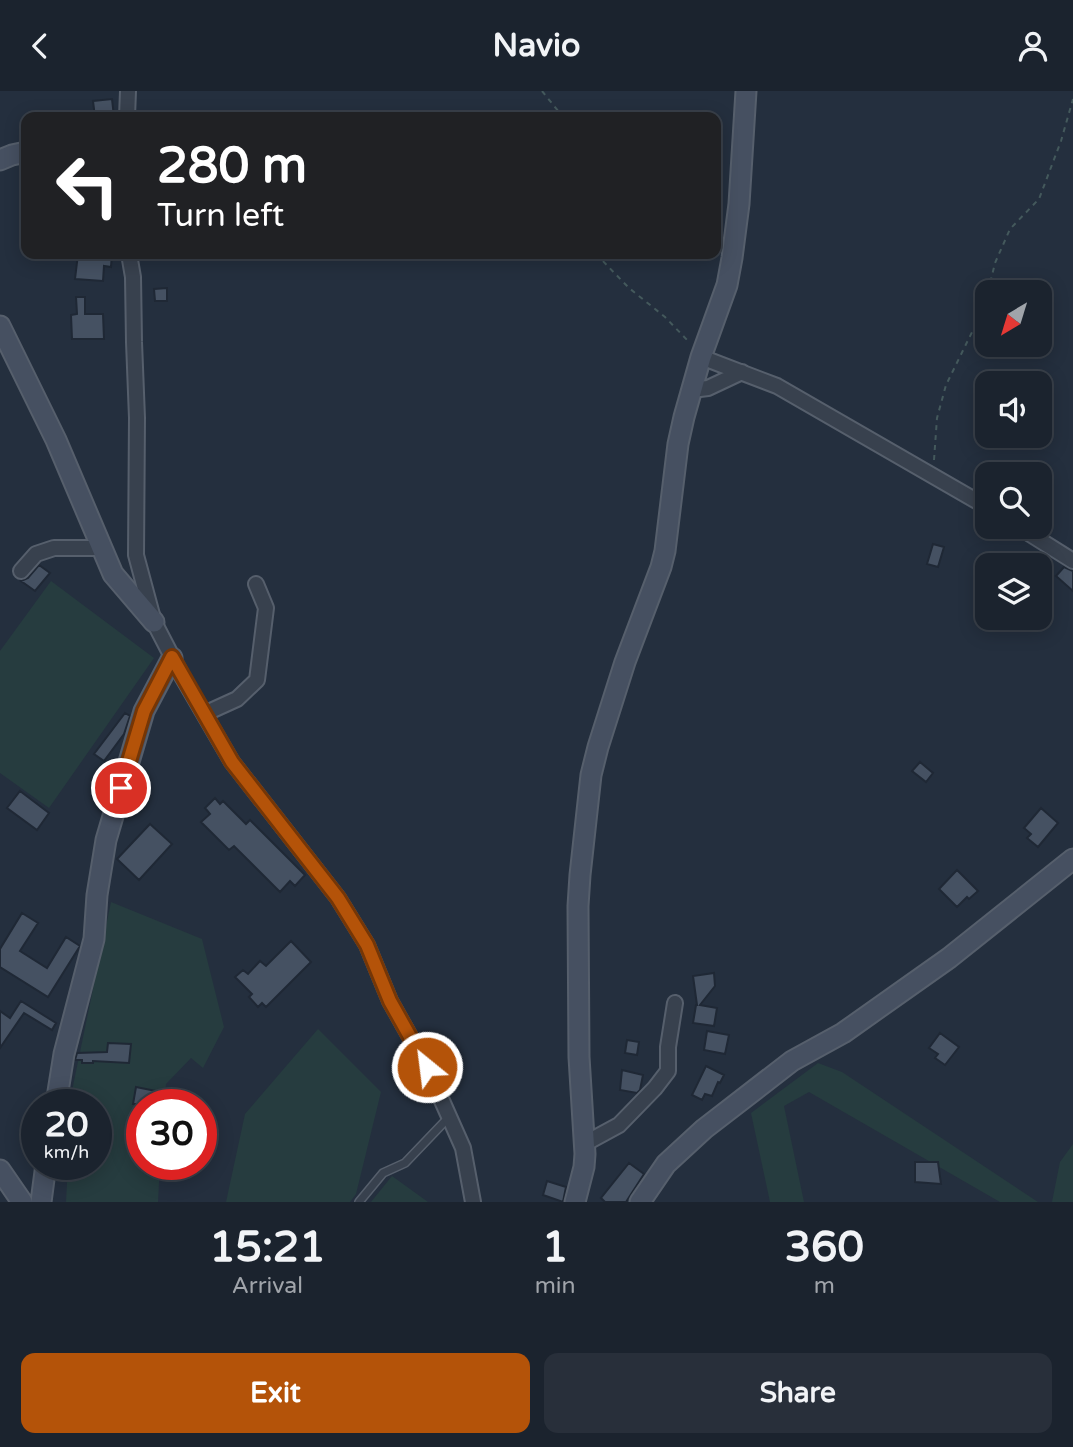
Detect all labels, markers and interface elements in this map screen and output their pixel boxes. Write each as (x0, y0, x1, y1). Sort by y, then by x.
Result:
icon: back (21, 27, 59, 65)
text: Navio (493, 27, 580, 65)
icon: person (1014, 27, 1052, 65)
text: 280 m (157, 137, 307, 196)
icon: left (42, 140, 133, 231)
text: Turn left (157, 197, 284, 235)
north arrow (975, 280, 1052, 357)
map controls (975, 280, 1052, 630)
button: sound (975, 371, 1052, 448)
button: search (975, 462, 1052, 539)
button: layers (975, 553, 1052, 630)
pin (91, 758, 151, 818)
icon: arrive (102, 769, 140, 807)
position arrow (390, 1030, 464, 1104)
speed limit sign: 30 (126, 1089, 217, 1180)
text: 20 (45, 1104, 88, 1146)
text: km/h (44, 1141, 89, 1163)
text: 15:21 (209, 1222, 326, 1273)
text: 1 (542, 1222, 568, 1273)
text: 360 (785, 1222, 864, 1273)
text: Arrival (232, 1272, 303, 1300)
text: min (535, 1272, 576, 1300)
text: m (814, 1272, 835, 1300)
button: Exit (21, 1353, 530, 1433)
button: Share (544, 1353, 1052, 1433)

